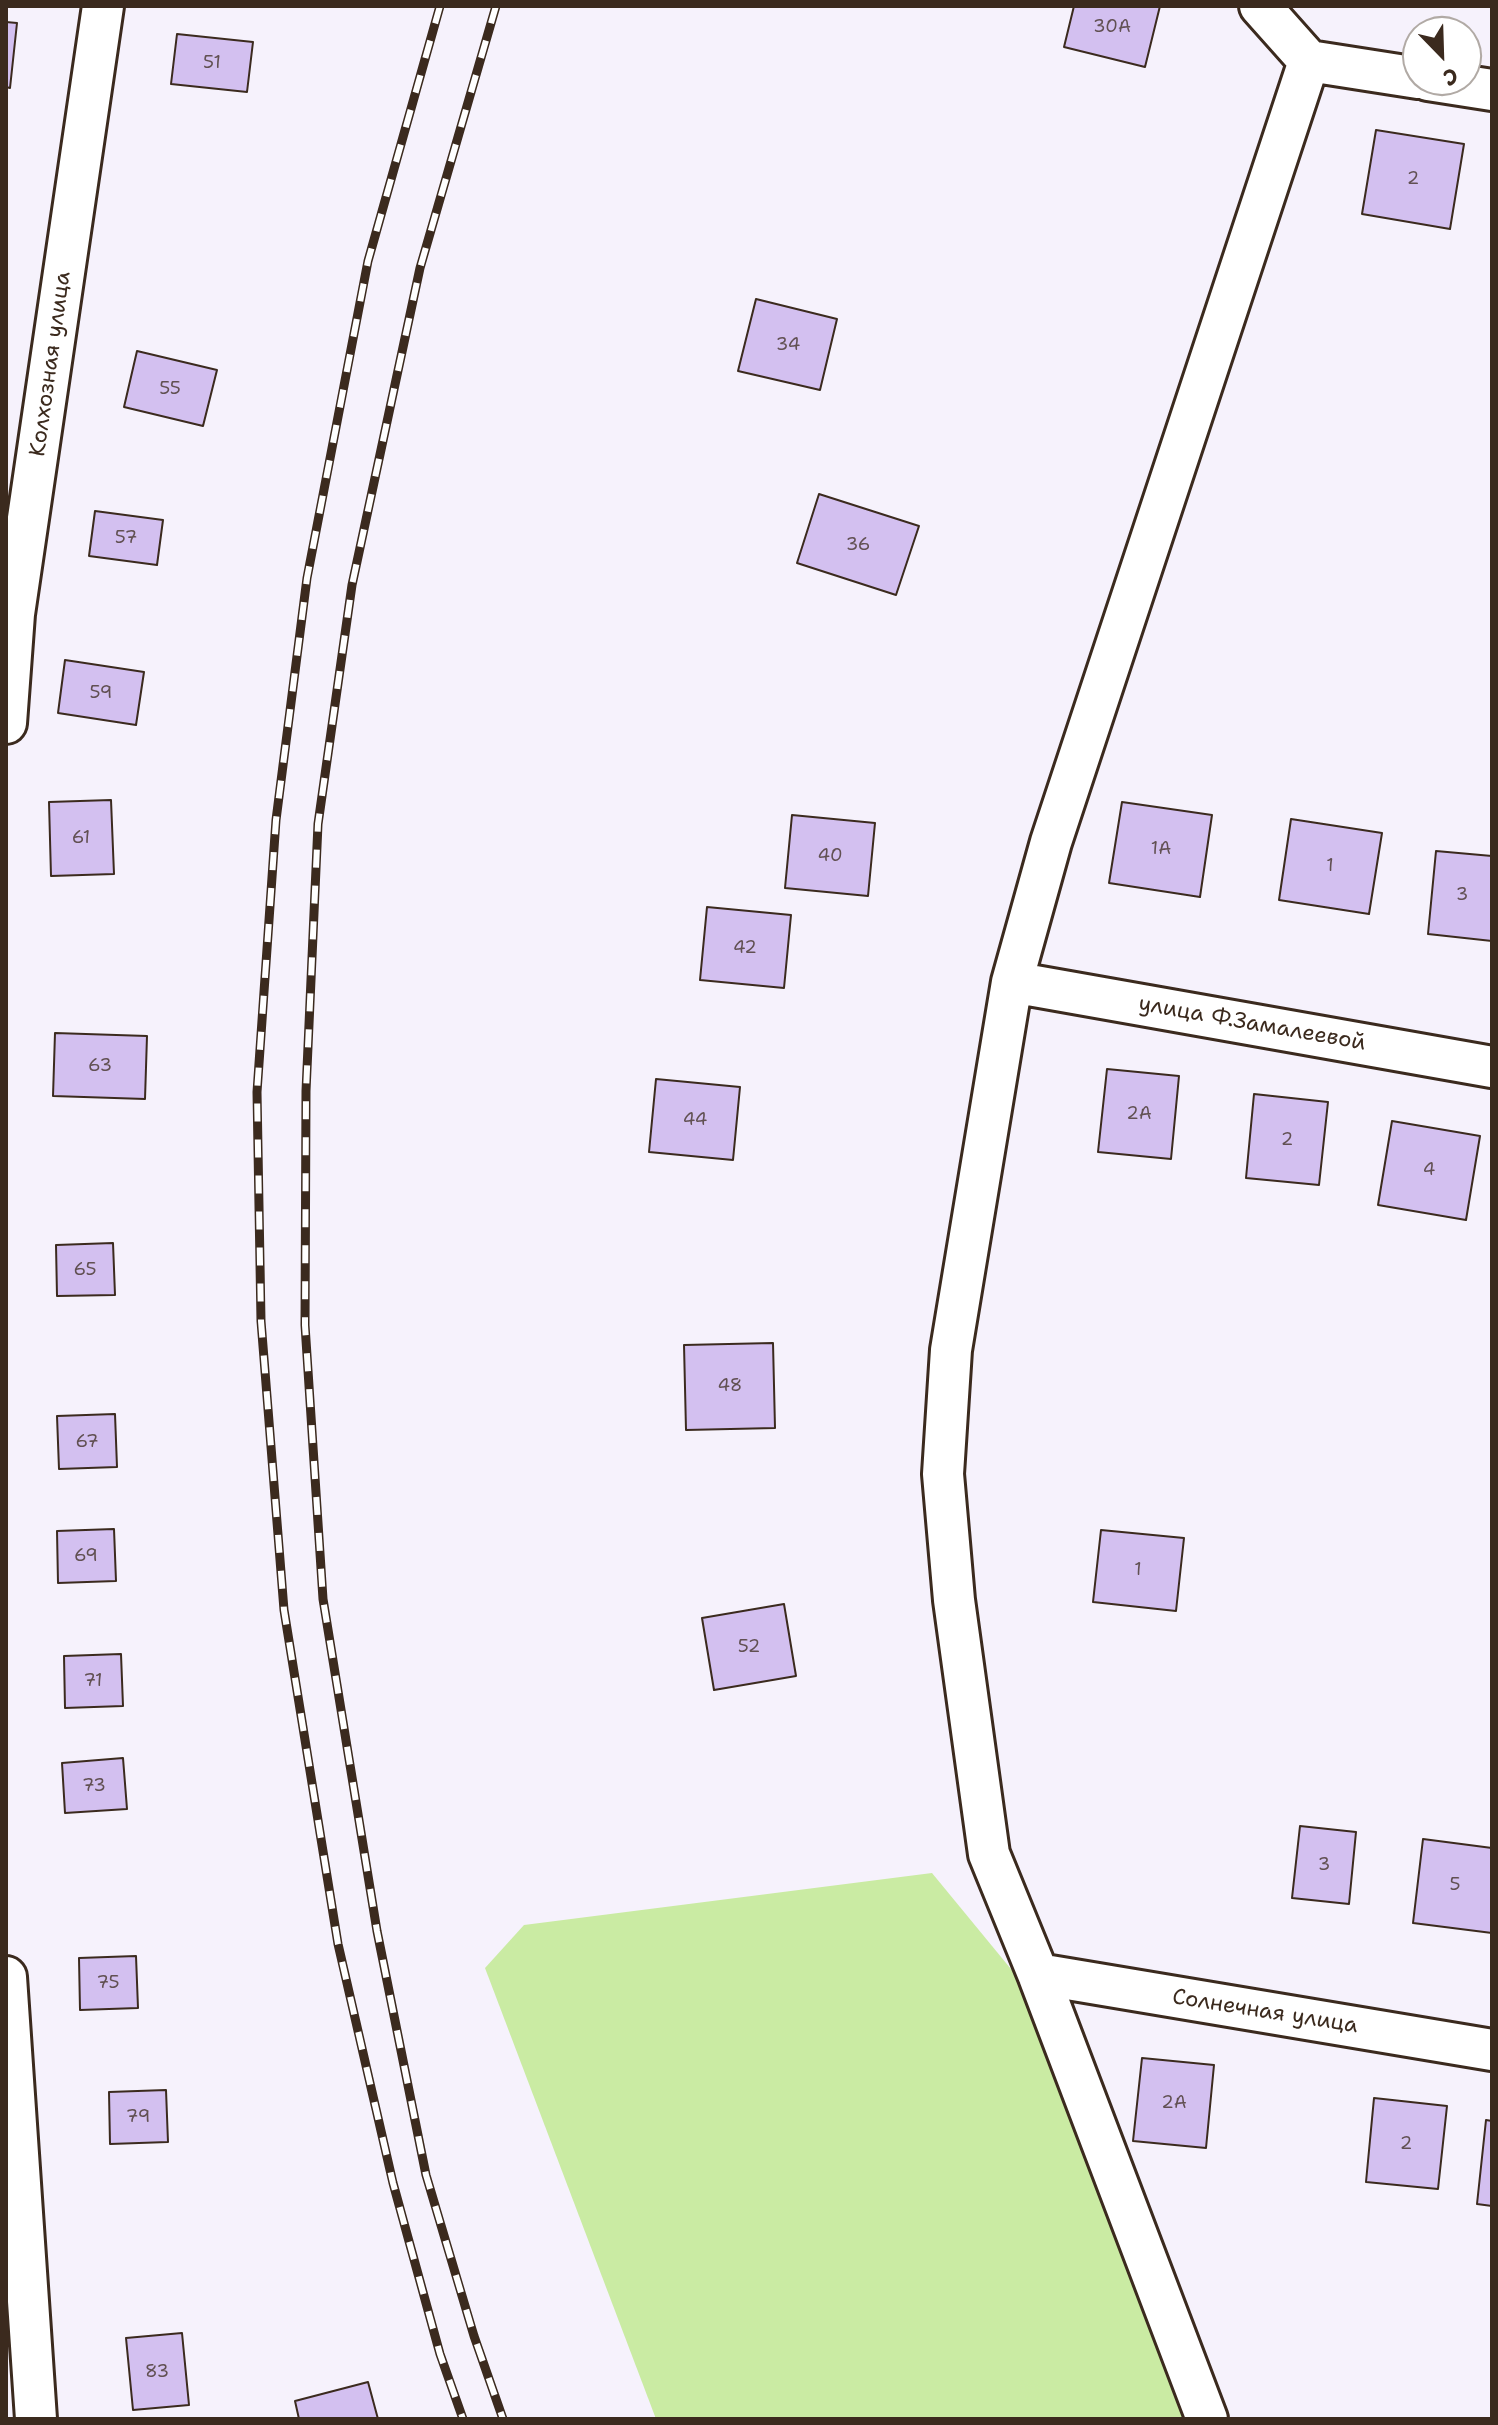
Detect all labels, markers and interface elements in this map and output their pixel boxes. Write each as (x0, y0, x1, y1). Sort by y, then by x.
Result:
house number: 30А (1093, 16, 1131, 38)
north arrow (1402, 16, 1482, 96)
house number: 51 (203, 52, 221, 74)
text: С (1439, 61, 1463, 93)
house number: 2 (1407, 168, 1419, 190)
street label: Колхозная улица (25, 270, 77, 458)
house number: 34 (776, 334, 800, 356)
house number: 55 (159, 378, 181, 400)
house number: 57 (115, 527, 137, 549)
house number: 36 (846, 534, 870, 556)
house number: 59 (90, 682, 112, 704)
house number: 61 (72, 827, 90, 849)
house number: 1А (1151, 838, 1171, 860)
house number: 40 (817, 845, 843, 867)
house number: 1 (1326, 855, 1334, 877)
house number: 3 (1456, 884, 1468, 906)
house number: 42 (733, 937, 757, 959)
street label: улица Ф.Замалеевой (1136, 991, 1368, 1057)
house number: 63 (88, 1055, 112, 1077)
house number: 2А (1126, 1103, 1152, 1125)
house number: 44 (683, 1109, 707, 1131)
house number: 2 (1281, 1129, 1293, 1151)
house number: 4 (1423, 1159, 1435, 1181)
house number: 65 (74, 1259, 96, 1281)
house number: 48 (718, 1375, 742, 1397)
house number: 67 (75, 1431, 99, 1453)
house number: 69 (74, 1545, 98, 1567)
house number: 1 (1134, 1559, 1142, 1581)
house number: 52 (738, 1636, 760, 1658)
house number: 71 (83, 1670, 103, 1692)
house number: 73 (82, 1775, 106, 1797)
house number: 3 (1318, 1854, 1330, 1876)
house number: 5 (1449, 1874, 1461, 1896)
house number: 75 (97, 1972, 119, 1994)
street label: Солнечная улица (1170, 1984, 1360, 2040)
house number: 2А (1161, 2092, 1187, 2114)
house number: 79 (126, 2106, 150, 2128)
house number: 2 (1400, 2133, 1412, 2155)
house number: 83 (145, 2361, 169, 2383)

